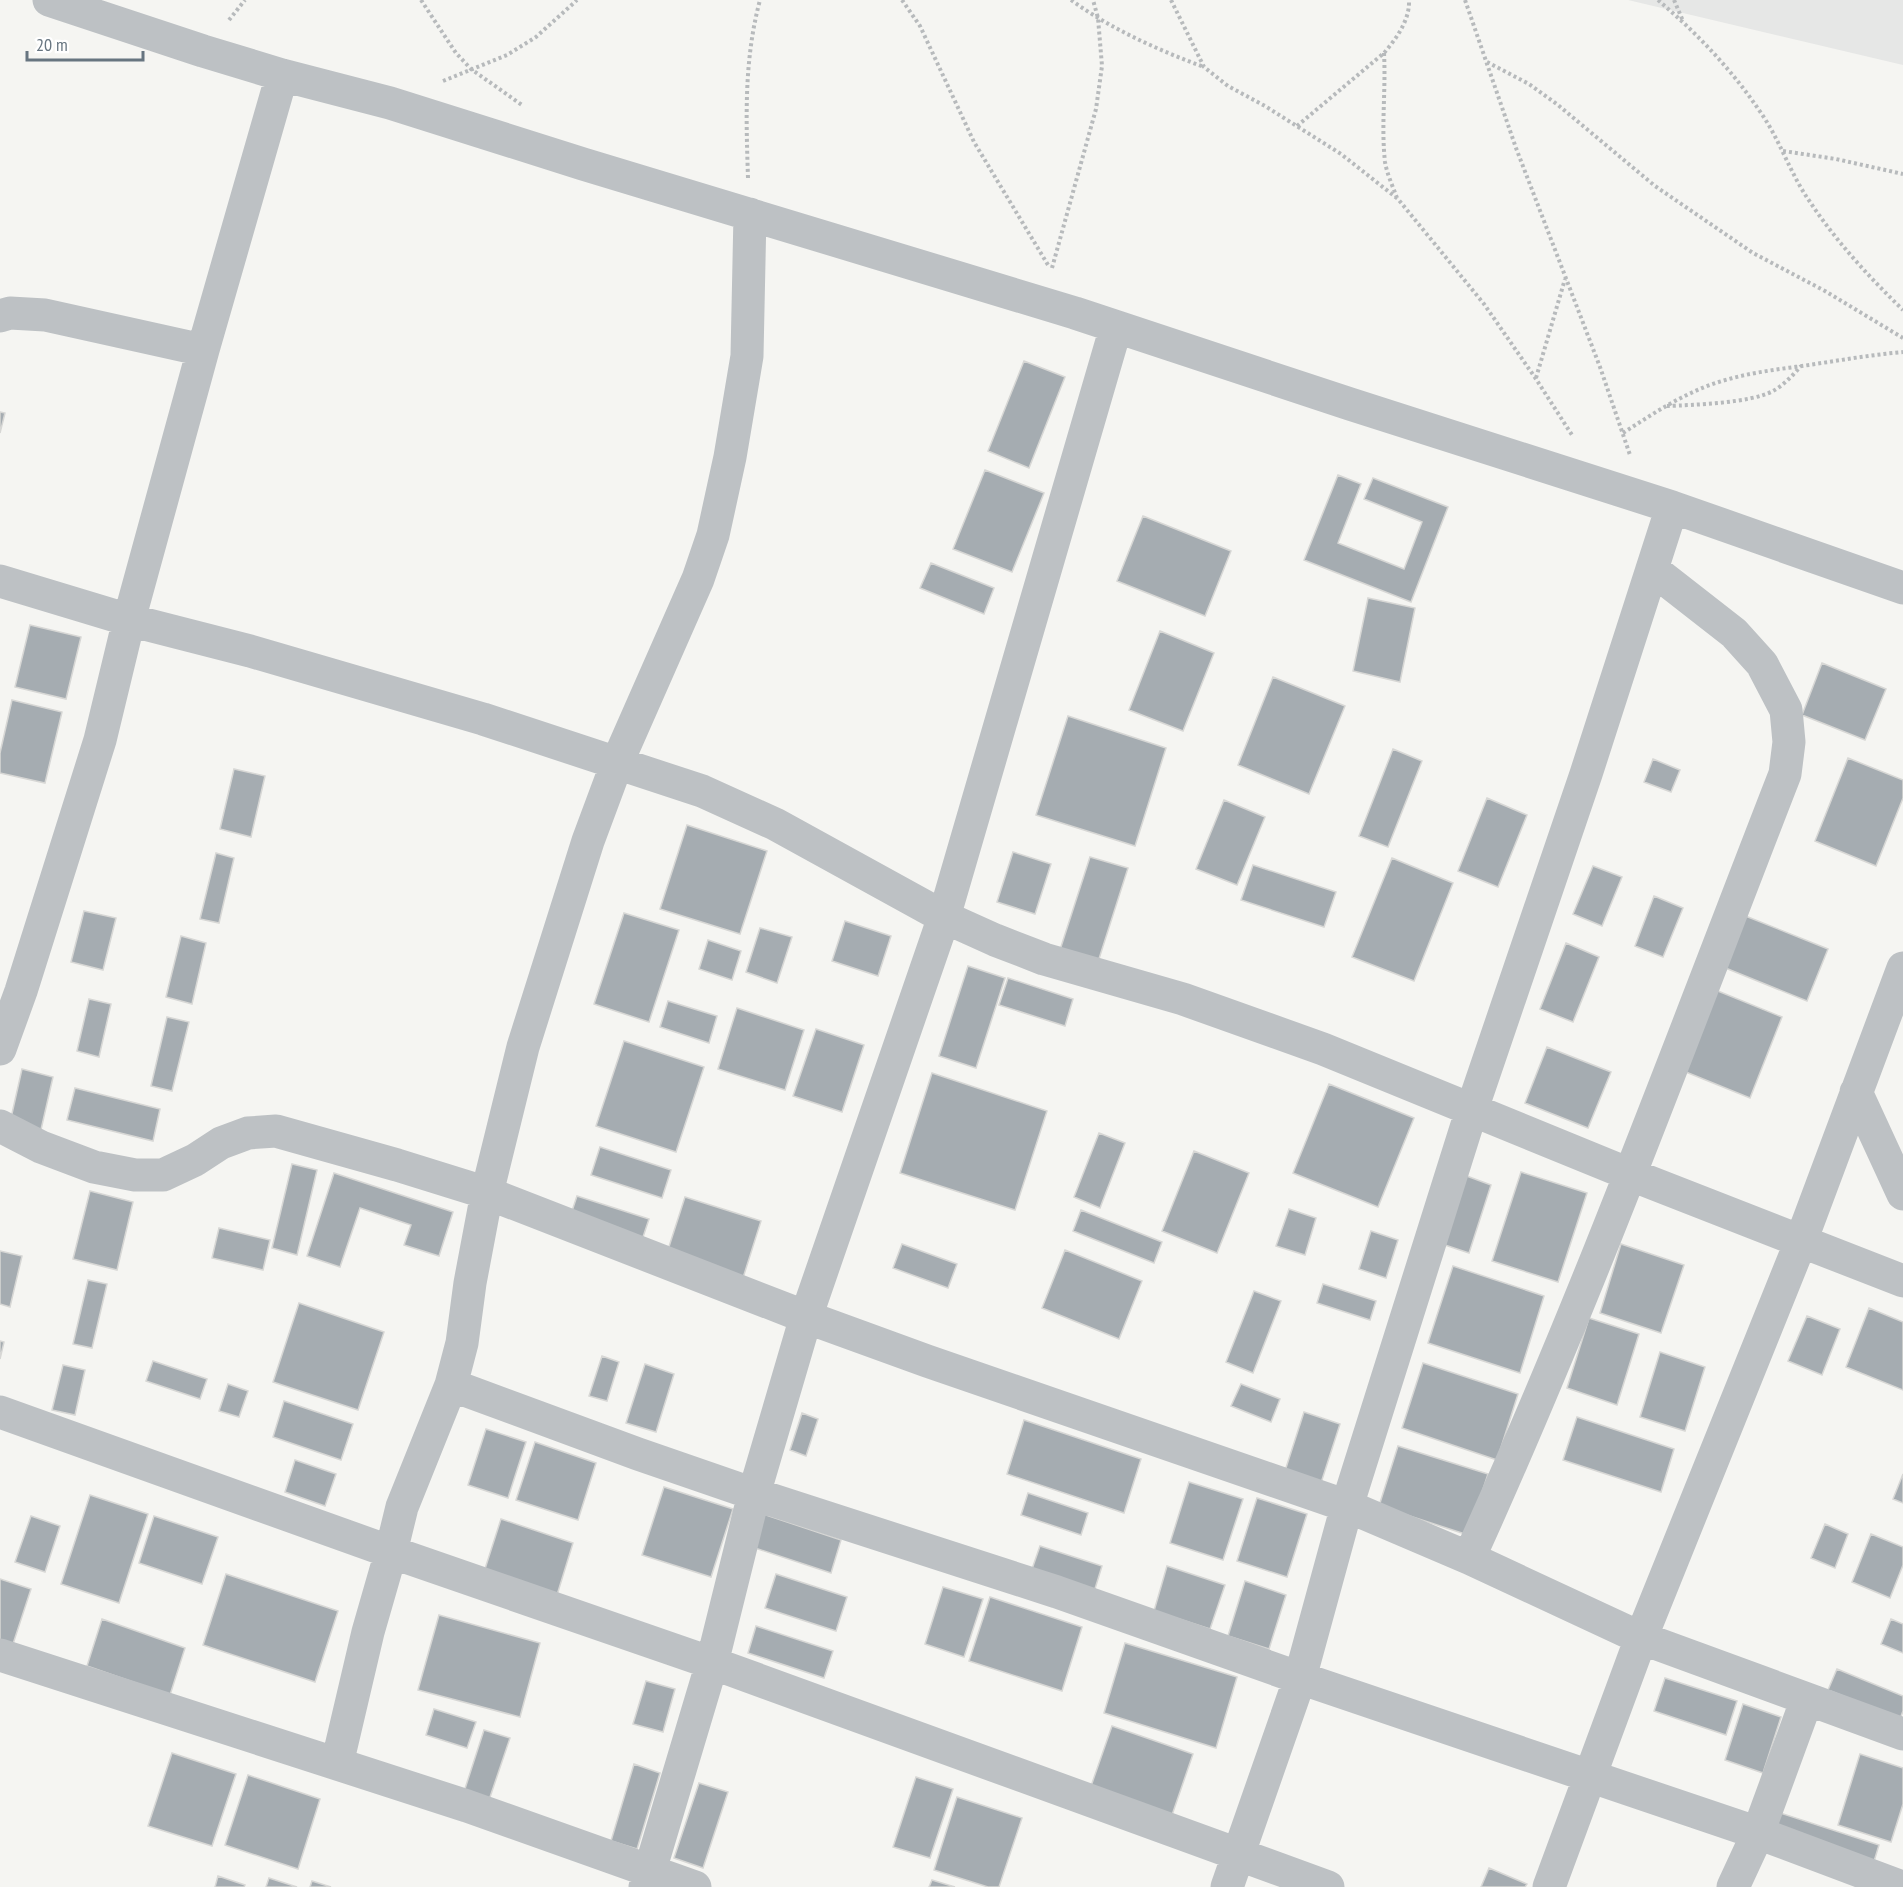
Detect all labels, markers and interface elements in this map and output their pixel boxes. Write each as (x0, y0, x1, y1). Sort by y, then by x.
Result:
scale bar (27, 24, 142, 62)
text: 20 m (36, 33, 68, 56)

